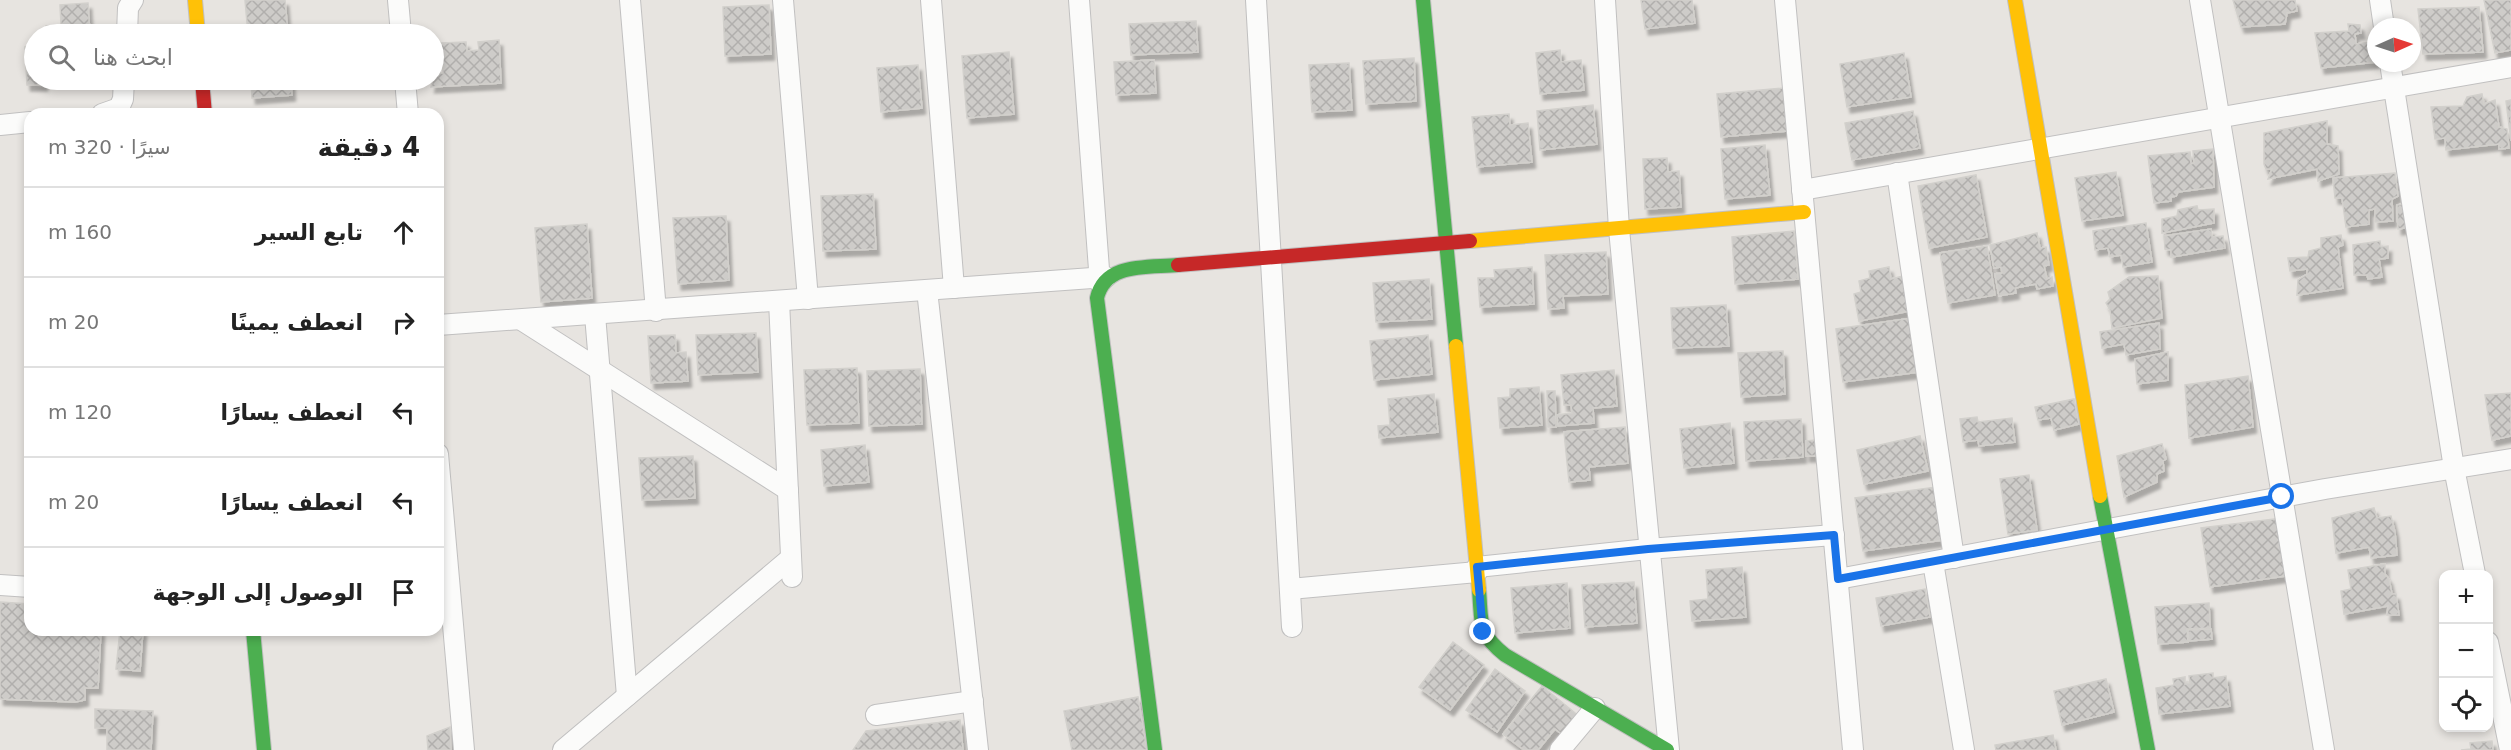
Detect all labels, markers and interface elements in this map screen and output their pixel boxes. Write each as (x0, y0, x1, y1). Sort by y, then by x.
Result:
north arrow (2367, 18, 2421, 72)
search box (24, 24, 444, 90)
icon: search (45, 41, 78, 74)
text: ابحث هنا (93, 45, 173, 70)
text: 4 دقيقة (317, 132, 420, 162)
text: سيرًا · 320 m (48, 135, 171, 159)
icon: ahead (387, 216, 420, 249)
text: 160 m (48, 220, 112, 244)
text: تابع السير (255, 220, 363, 245)
icon: right (387, 306, 420, 339)
text: 20 m (48, 310, 99, 334)
text: انعطف يمينًا (230, 310, 363, 335)
icon: left (387, 396, 420, 429)
text: 120 m (48, 400, 112, 424)
text: انعطف يسارًا (220, 400, 363, 425)
route start (2268, 483, 2294, 509)
icon: left (387, 486, 420, 519)
text: 20 m (48, 490, 99, 514)
text: انعطف يسارًا (220, 490, 363, 515)
map controls (2439, 570, 2493, 732)
button: + (2439, 570, 2493, 624)
icon: arrive (387, 576, 420, 609)
text: الوصول إلى الوجهة (153, 580, 363, 605)
route end (1469, 618, 1495, 644)
button: − (2439, 624, 2493, 678)
button: locate (2439, 678, 2493, 732)

